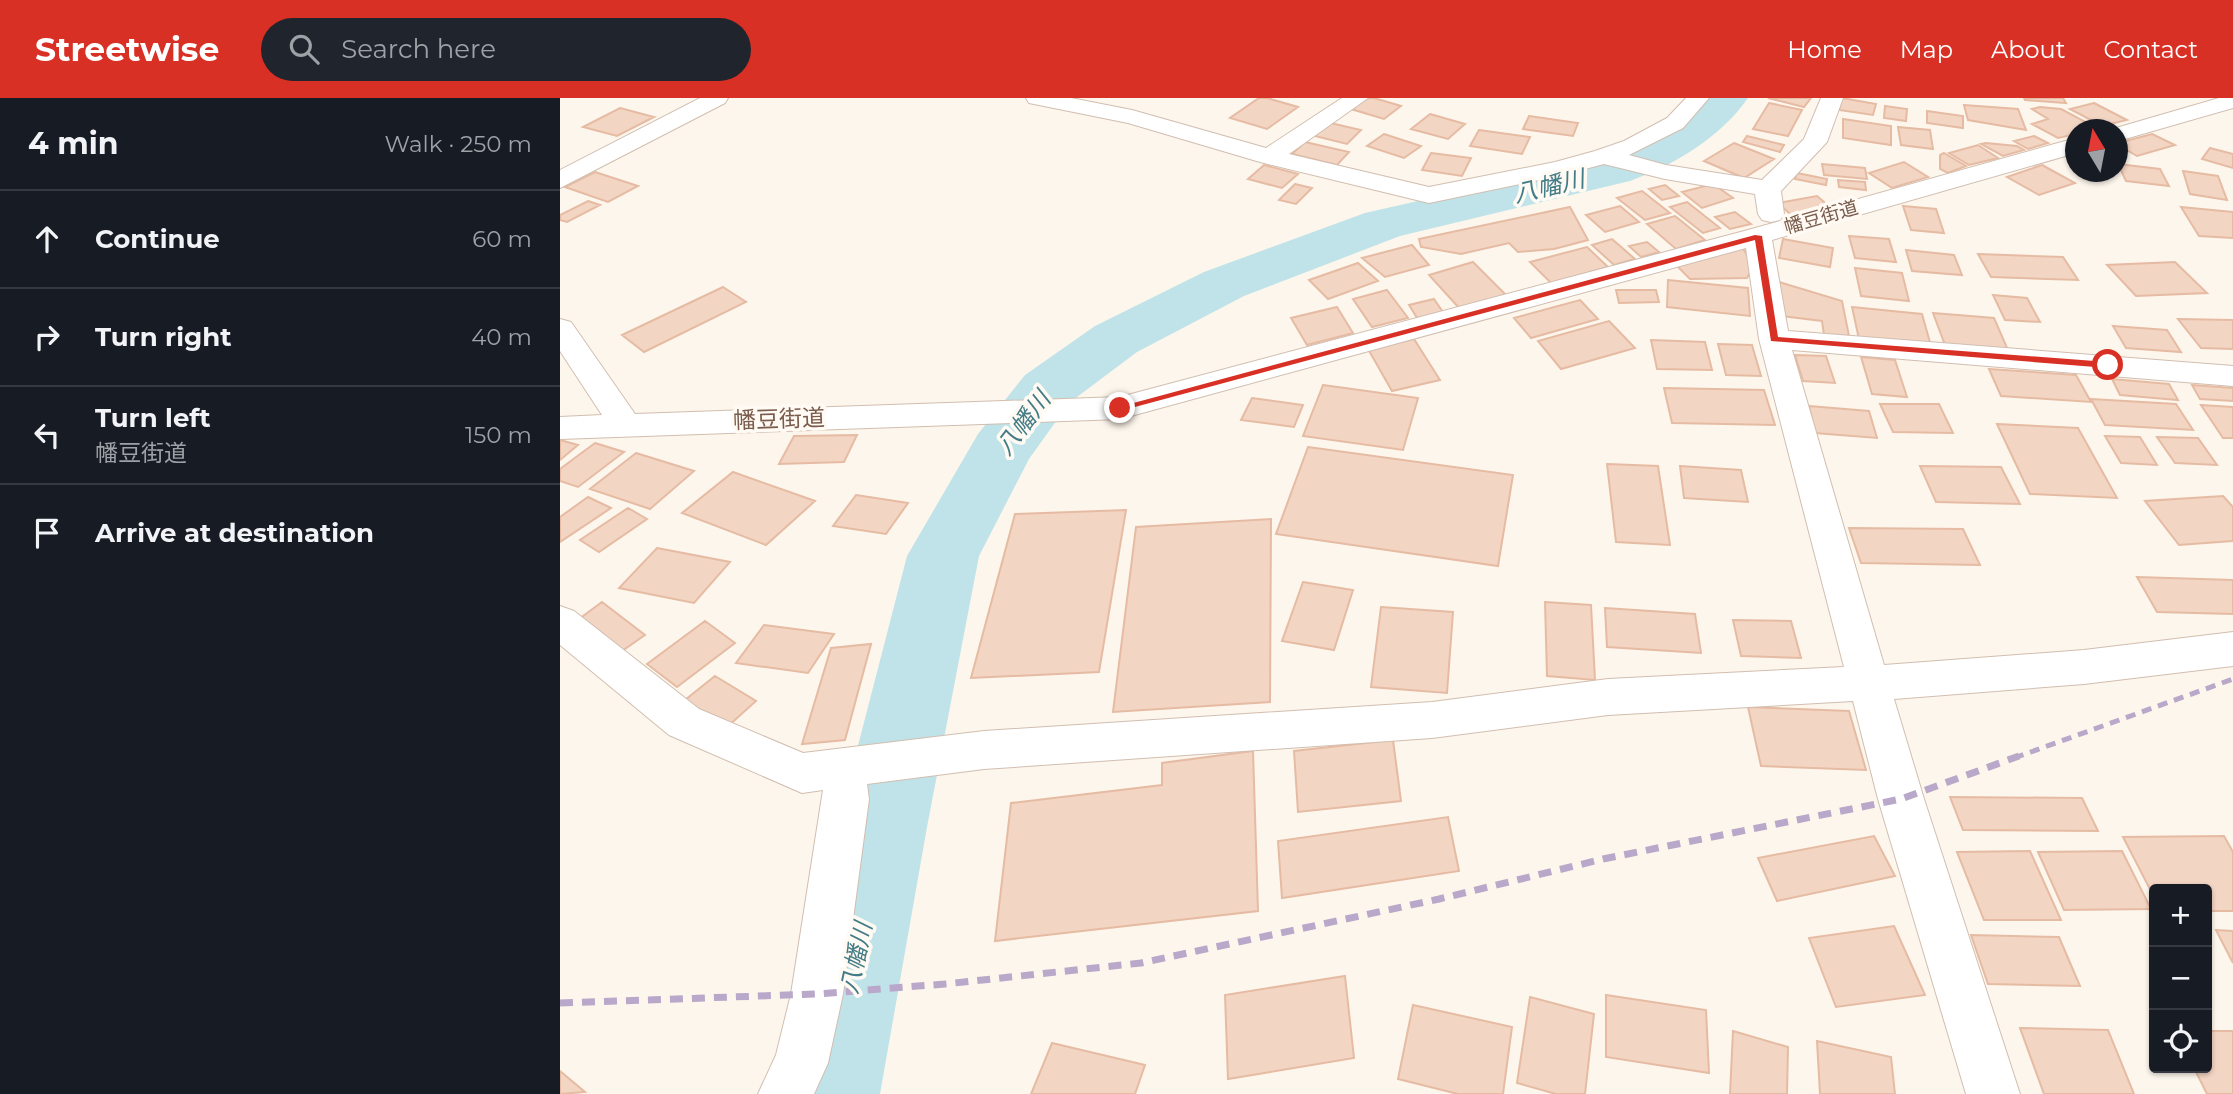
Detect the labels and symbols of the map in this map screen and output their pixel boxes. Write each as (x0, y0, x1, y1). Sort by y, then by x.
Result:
north arrow (2065, 119, 2128, 182)
water label: 八幡川 (1511, 163, 1590, 208)
street label: 幡豆街道 (1781, 195, 1861, 239)
route start (2092, 349, 2123, 380)
water label: 八幡川 (990, 383, 1058, 460)
route end (1104, 392, 1135, 423)
street label: 幡豆街道 (733, 403, 825, 435)
water label: 八幡川 (834, 917, 878, 996)

